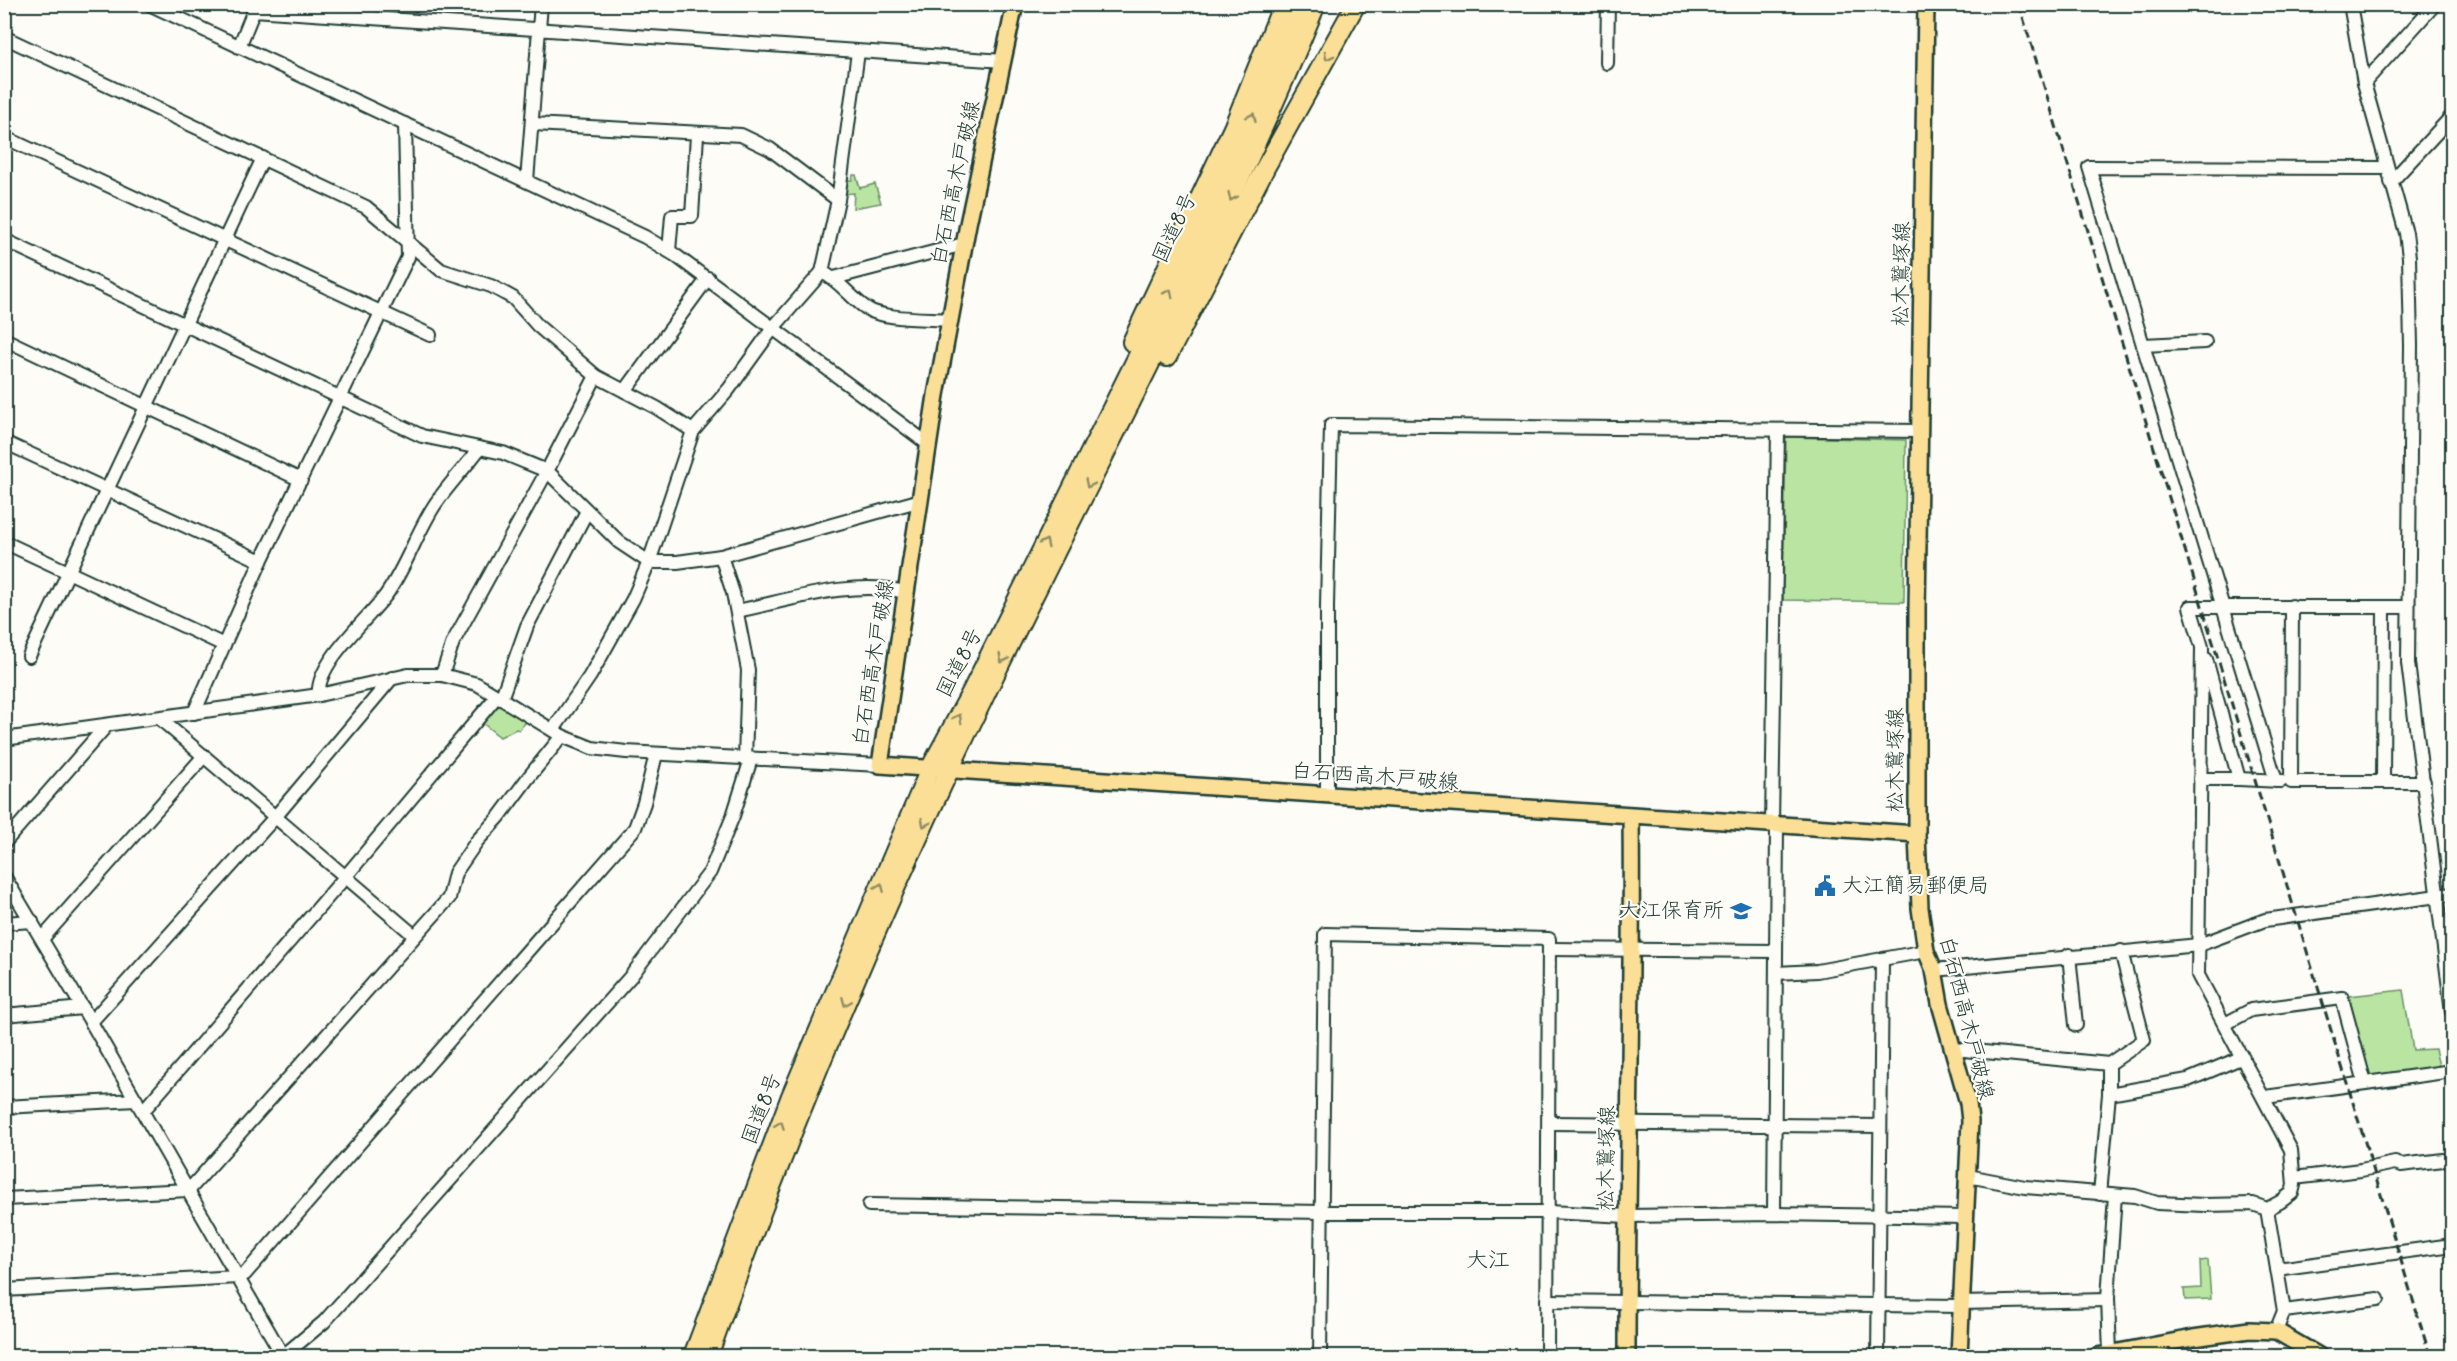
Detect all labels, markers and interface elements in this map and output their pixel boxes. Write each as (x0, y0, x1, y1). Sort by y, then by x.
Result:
one-way arrow (1324, 50, 1335, 60)
street label: 白石西高木戸破線 (925, 98, 987, 268)
one-way arrow (1245, 113, 1257, 124)
street label: 国道8号 (1146, 188, 1204, 268)
one-way arrow (1227, 190, 1239, 201)
street label: 松木鷲塚線 (1887, 221, 1917, 327)
one-way arrow (1161, 289, 1173, 300)
one-way arrow (1085, 478, 1097, 489)
one-way arrow (1038, 539, 1049, 550)
street label: 白石西高木戸破線 (847, 578, 901, 748)
street label: 国道8号 (931, 623, 989, 703)
one-way arrow (998, 653, 1010, 664)
street label: 松木鷲塚線 (1882, 708, 1910, 813)
one-way arrow (951, 713, 962, 724)
street label: 白石西高木戸破線 (1290, 757, 1460, 797)
one-way arrow (921, 817, 933, 828)
place label: 大江簡易郵便局 (1842, 872, 1989, 900)
public building icon: 大江簡易郵便局 (1813, 874, 1837, 898)
one-way arrow (873, 883, 885, 894)
place label: 大江保育所 (1619, 897, 1724, 925)
school or university icon: 大江保育所 (1729, 899, 1753, 923)
street label: 白石西高木戸破線 (1932, 933, 2000, 1103)
one-way arrow (841, 995, 853, 1006)
street label: 国道8号 (736, 1069, 788, 1149)
street label: 松木鷲塚線 (1592, 1105, 1622, 1211)
one-way arrow (773, 1120, 785, 1131)
district label: 大江 (1466, 1247, 1510, 1275)

